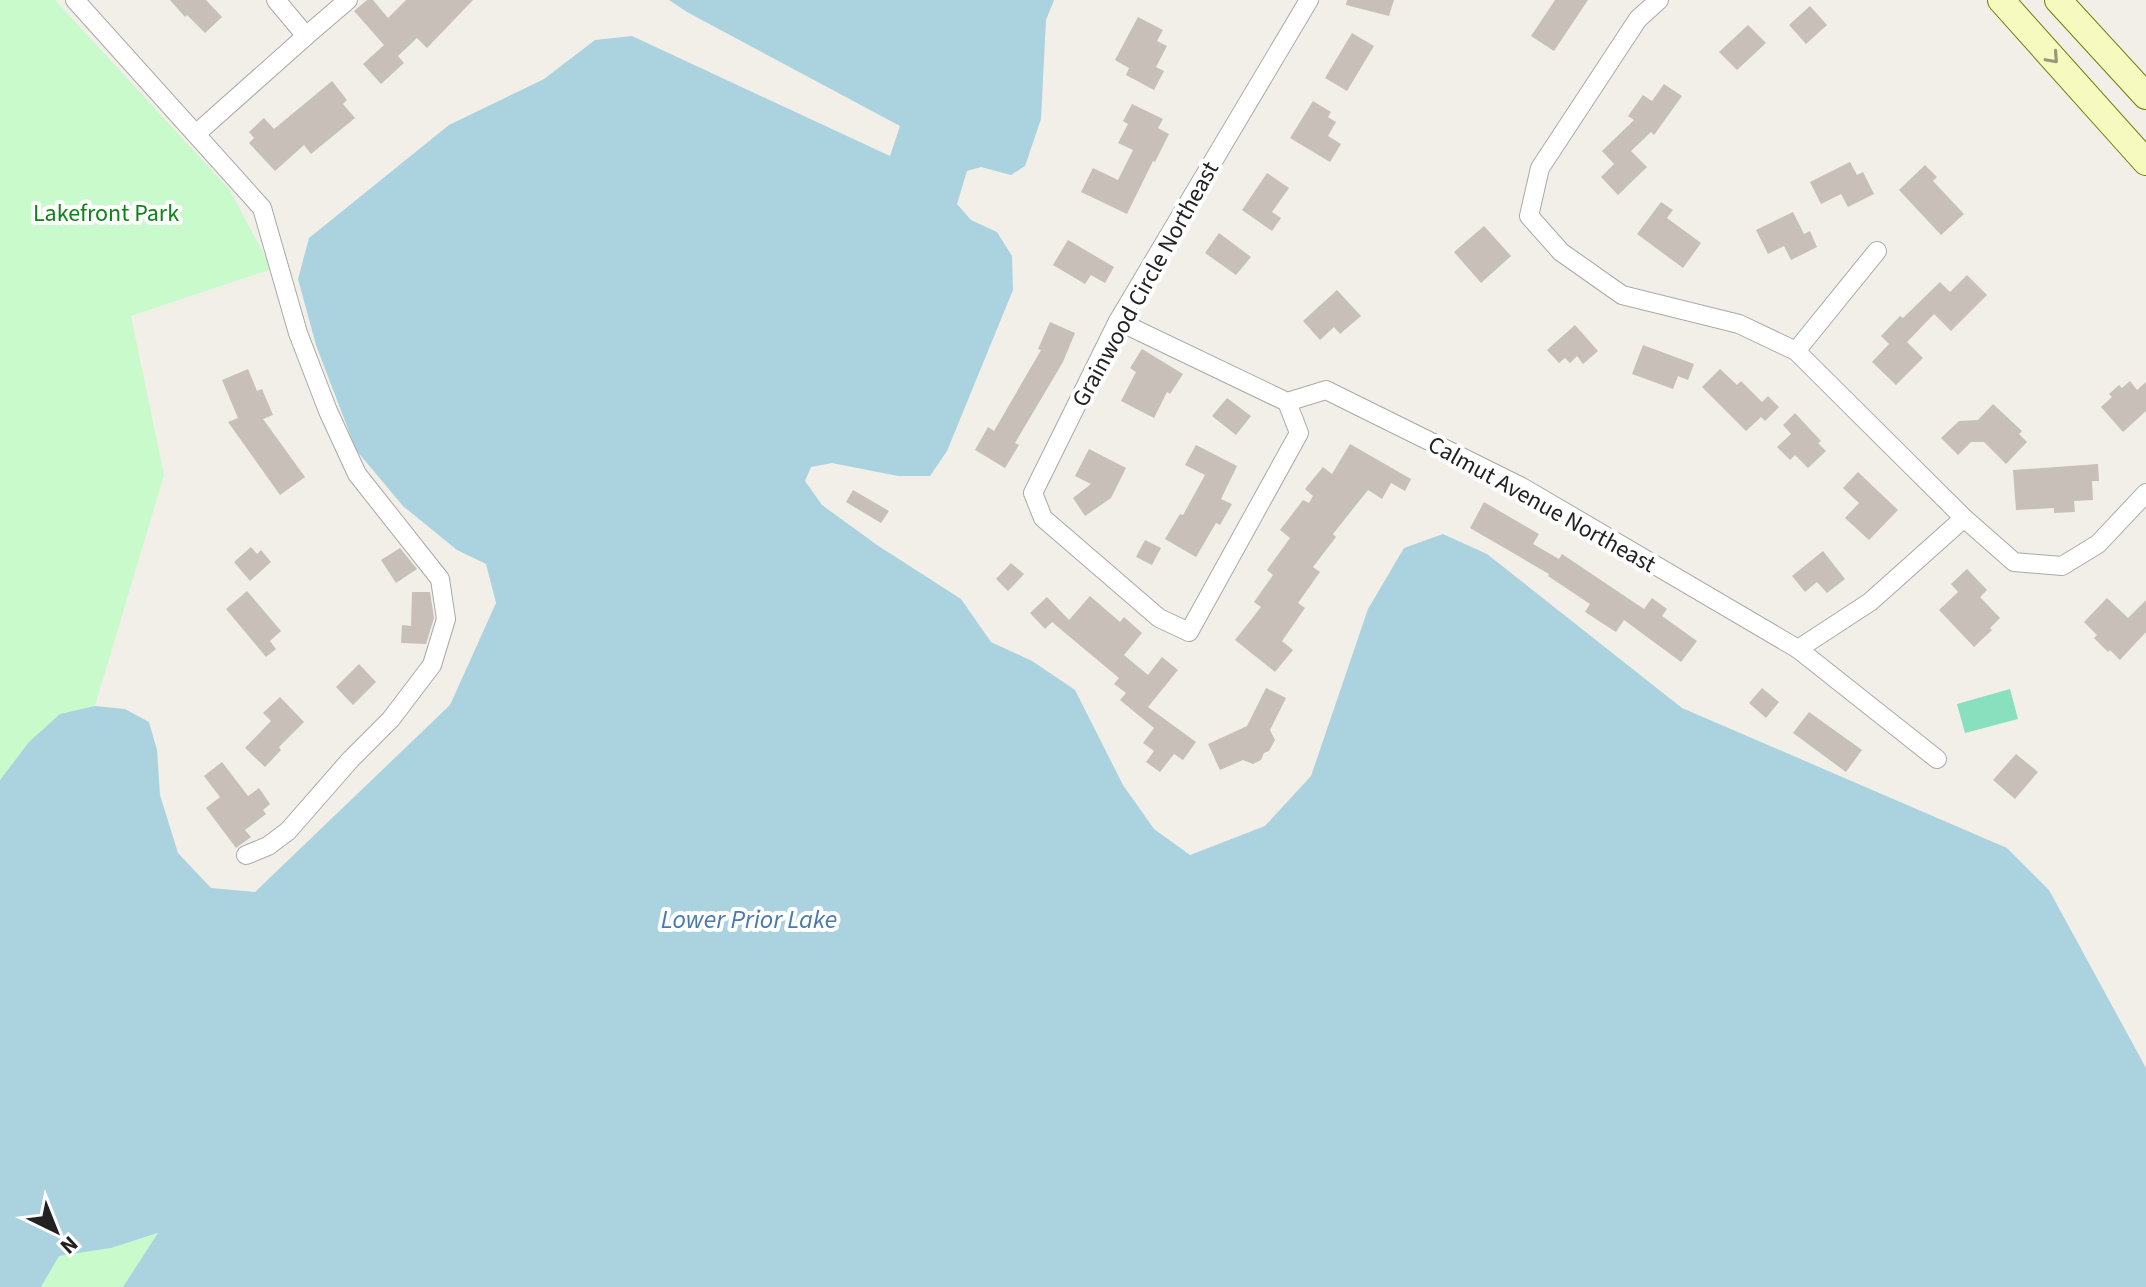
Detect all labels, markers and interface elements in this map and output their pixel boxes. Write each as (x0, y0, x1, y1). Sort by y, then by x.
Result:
one-way arrow (2043, 49, 2058, 63)
street label: Grainwood Circle Northeast (1063, 155, 1228, 413)
park label: Lakefront Park (33, 196, 179, 231)
street label: Calmut Avenue Northeast (1421, 427, 1662, 582)
water label: Lower Prior Lake (661, 901, 837, 938)
north arrow (16, 1191, 96, 1271)
text: N (53, 1228, 85, 1262)

